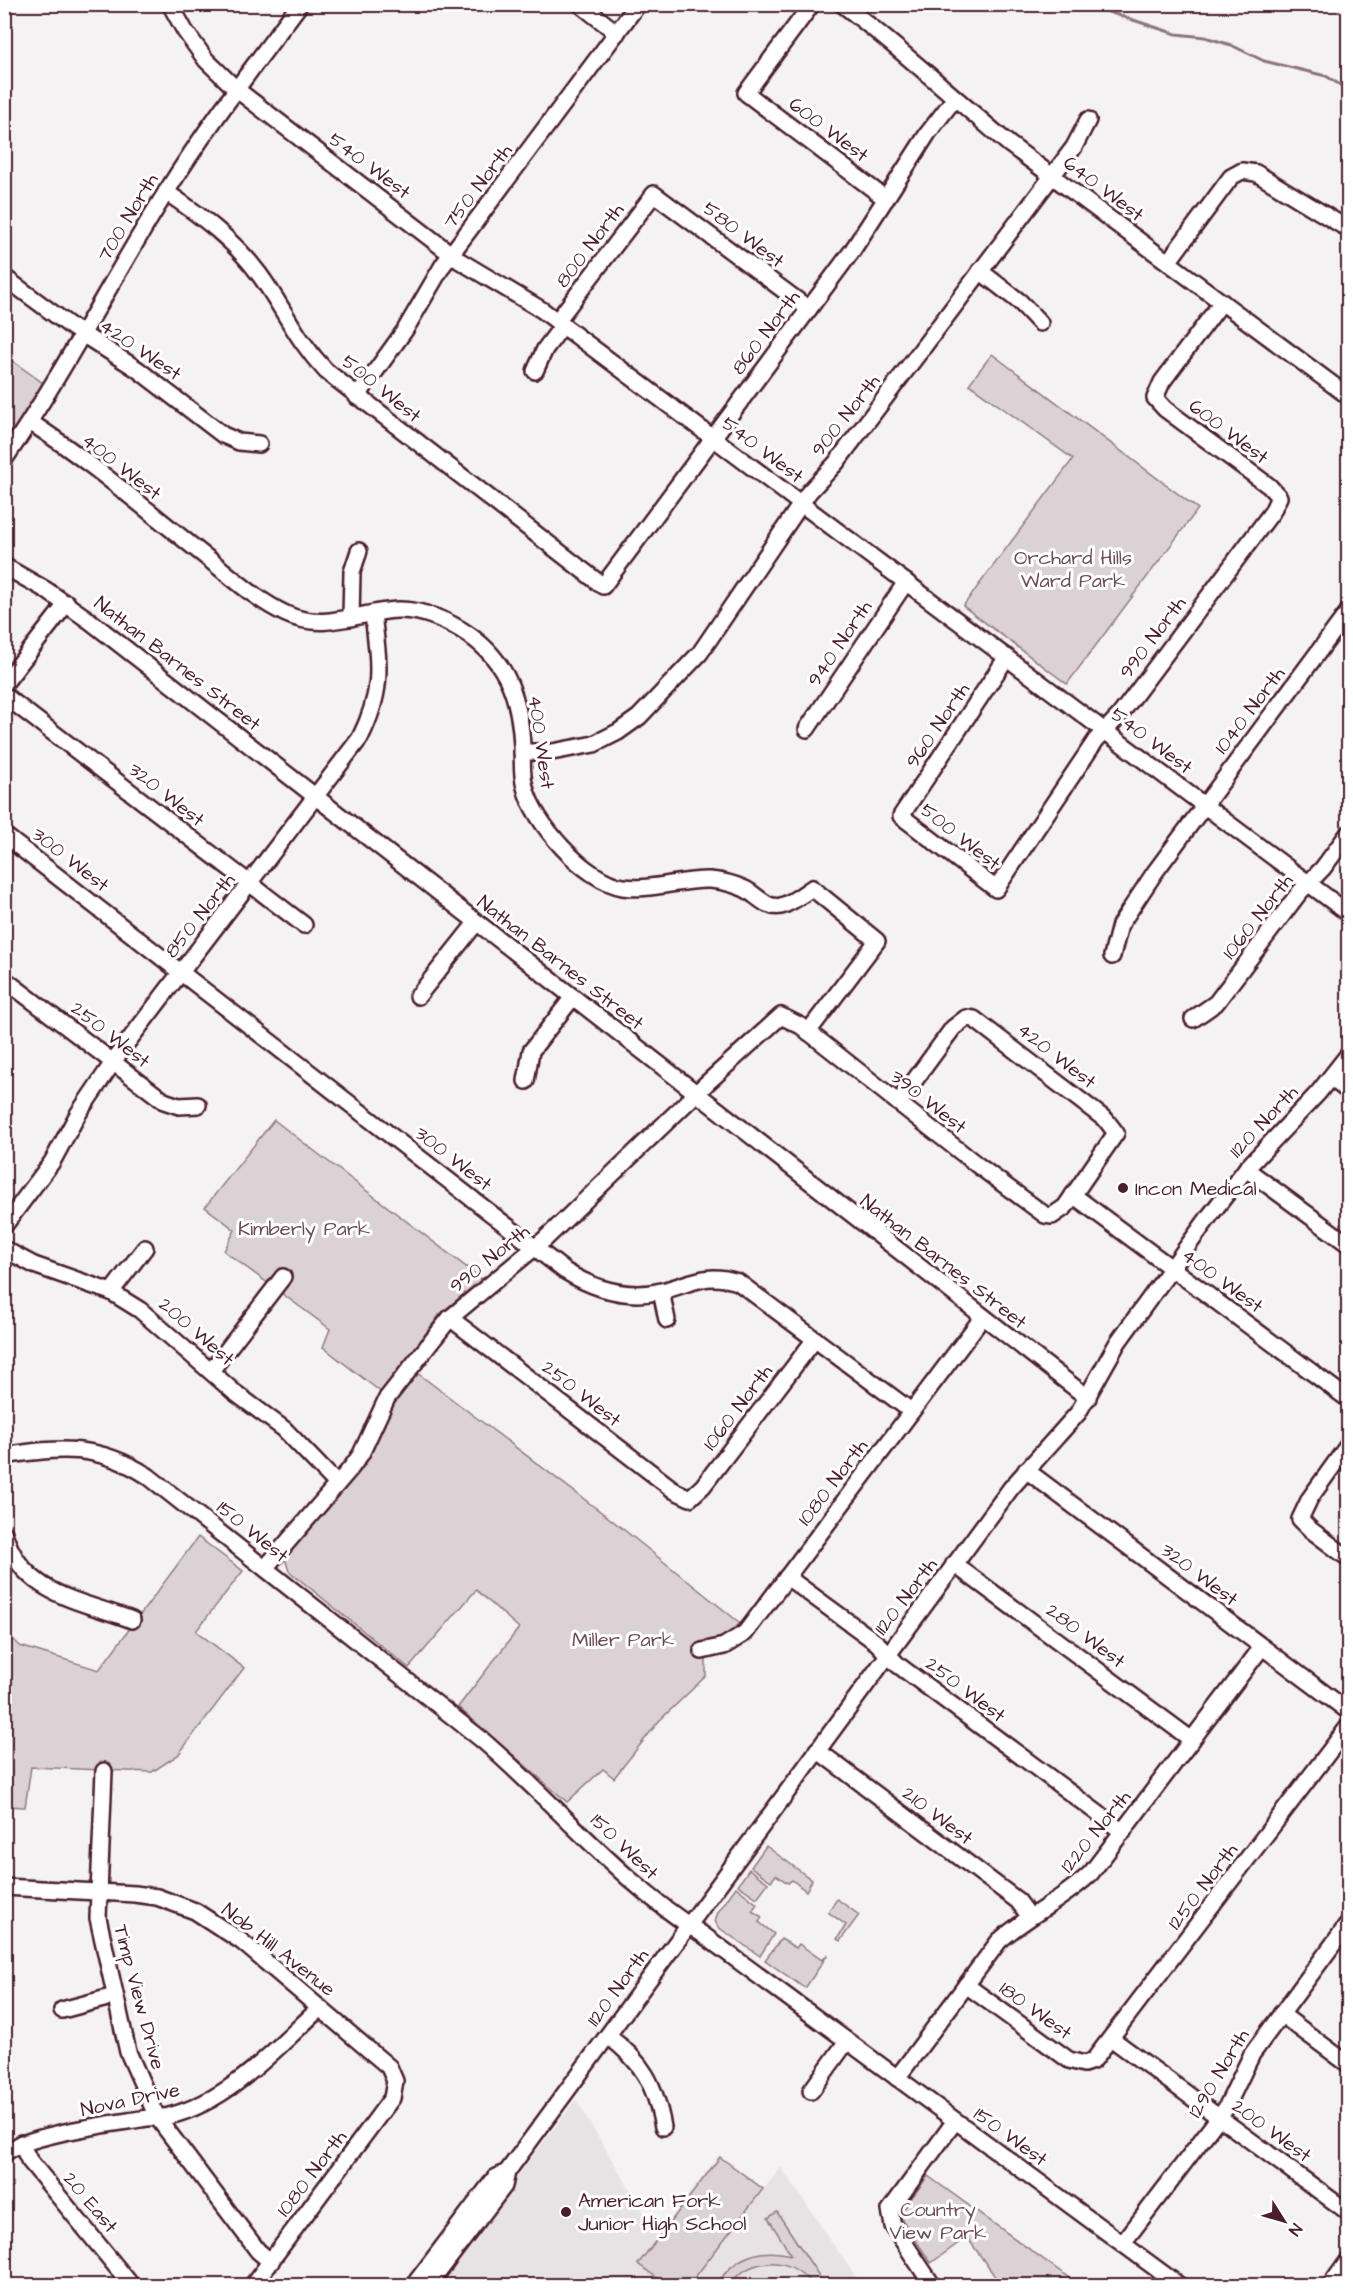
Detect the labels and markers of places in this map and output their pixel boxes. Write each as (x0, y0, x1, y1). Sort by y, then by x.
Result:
place label: Incon Medical (1135, 1175, 1257, 1203)
marker: Incon Medical (1116, 1181, 1130, 1195)
place label: American Fork Junior High School (578, 2187, 746, 2239)
marker: American Fork Junior High School (559, 2205, 573, 2219)

